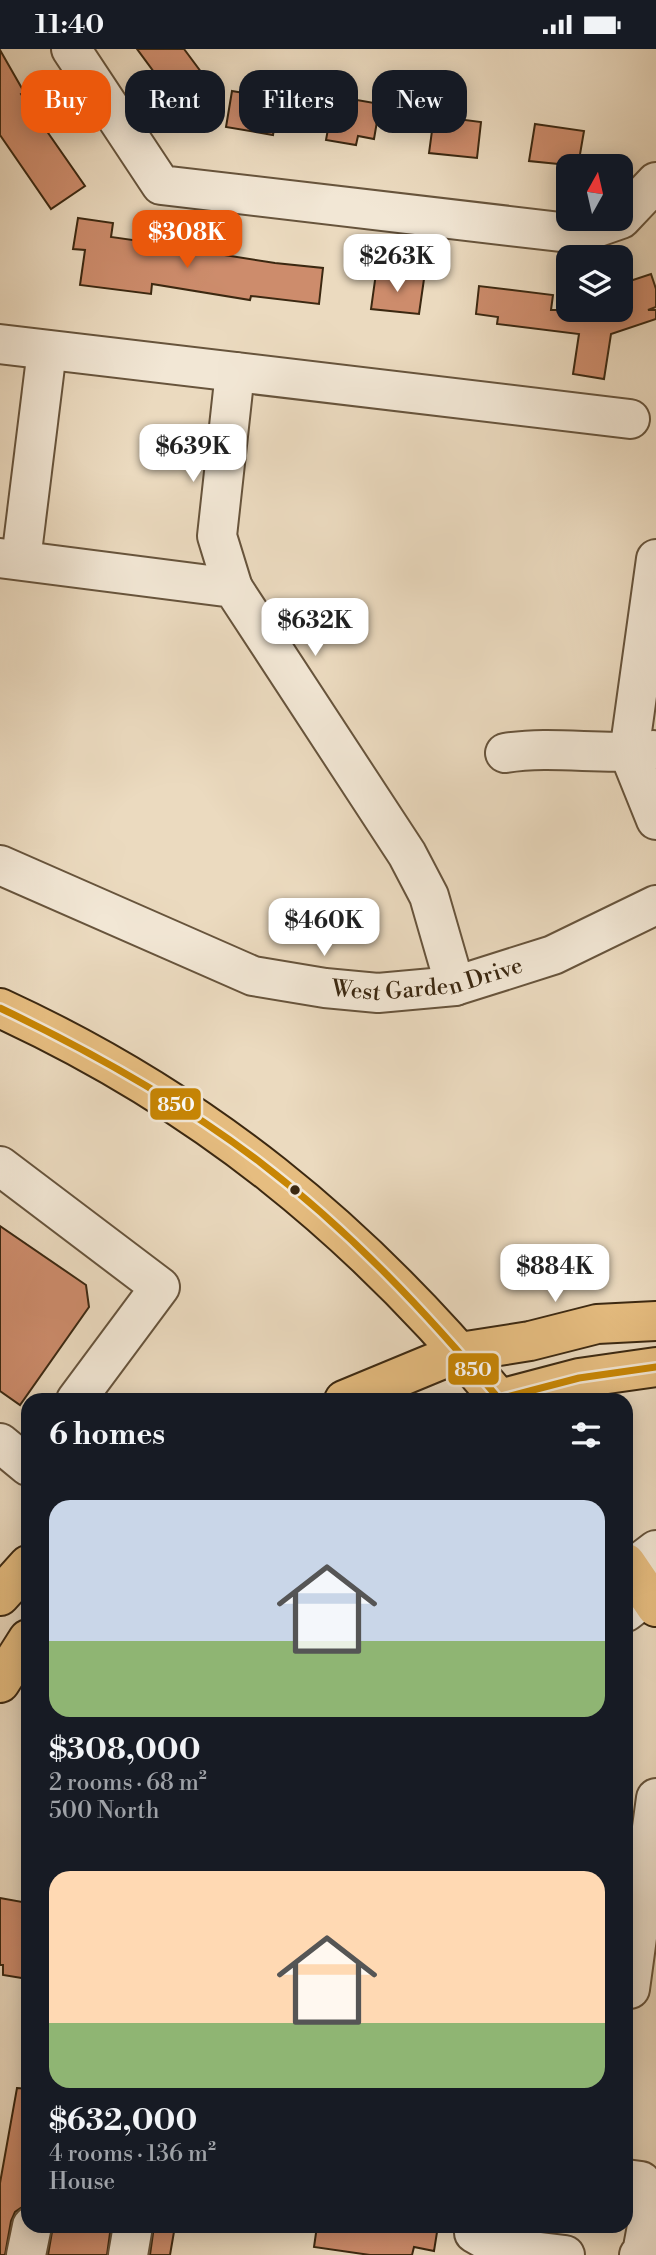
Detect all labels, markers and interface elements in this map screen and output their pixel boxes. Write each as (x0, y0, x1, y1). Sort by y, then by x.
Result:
text: 11:40 (35, 9, 104, 41)
chip: Buy (21, 70, 111, 133)
chip: Rent (125, 70, 225, 133)
chip: Filters (239, 70, 358, 133)
chip: New (372, 70, 467, 133)
north arrow (556, 154, 634, 231)
map controls (556, 154, 633, 322)
pin: $308K (138, 211, 236, 270)
text: $308K (148, 219, 226, 247)
pin: $263K (348, 235, 446, 294)
text: $263K (359, 243, 435, 271)
button: layers (556, 245, 633, 322)
pin: $639K (144, 425, 242, 484)
text: $639K (155, 433, 231, 461)
pin: $632K (266, 599, 364, 658)
text: $632K (277, 607, 353, 635)
pin: $460K (275, 899, 373, 958)
text: $460K (285, 907, 363, 935)
street label: West Garden Drive (329, 951, 526, 1007)
line badge: 850 (149, 1087, 202, 1121)
text: 850 (157, 1093, 195, 1117)
unlabelled marker (288, 1183, 302, 1197)
pin: $884K (506, 1245, 604, 1304)
text: $884K (516, 1253, 594, 1281)
line badge: 850 (447, 1352, 500, 1386)
text: 850 (454, 1358, 492, 1382)
text: 6 homes (49, 1416, 165, 1454)
icon: filters (567, 1416, 605, 1454)
icon: home (264, 1546, 390, 1672)
text: $308,000 (49, 1731, 200, 1769)
text: 2 rooms · 68 m² (49, 1769, 207, 1797)
text: 500 North (49, 1797, 159, 1825)
icon: home (264, 1917, 390, 2043)
text: $632,000 (49, 2102, 197, 2140)
text: 4 rooms · 136 m² (49, 2140, 216, 2168)
text: House (49, 2168, 115, 2196)

